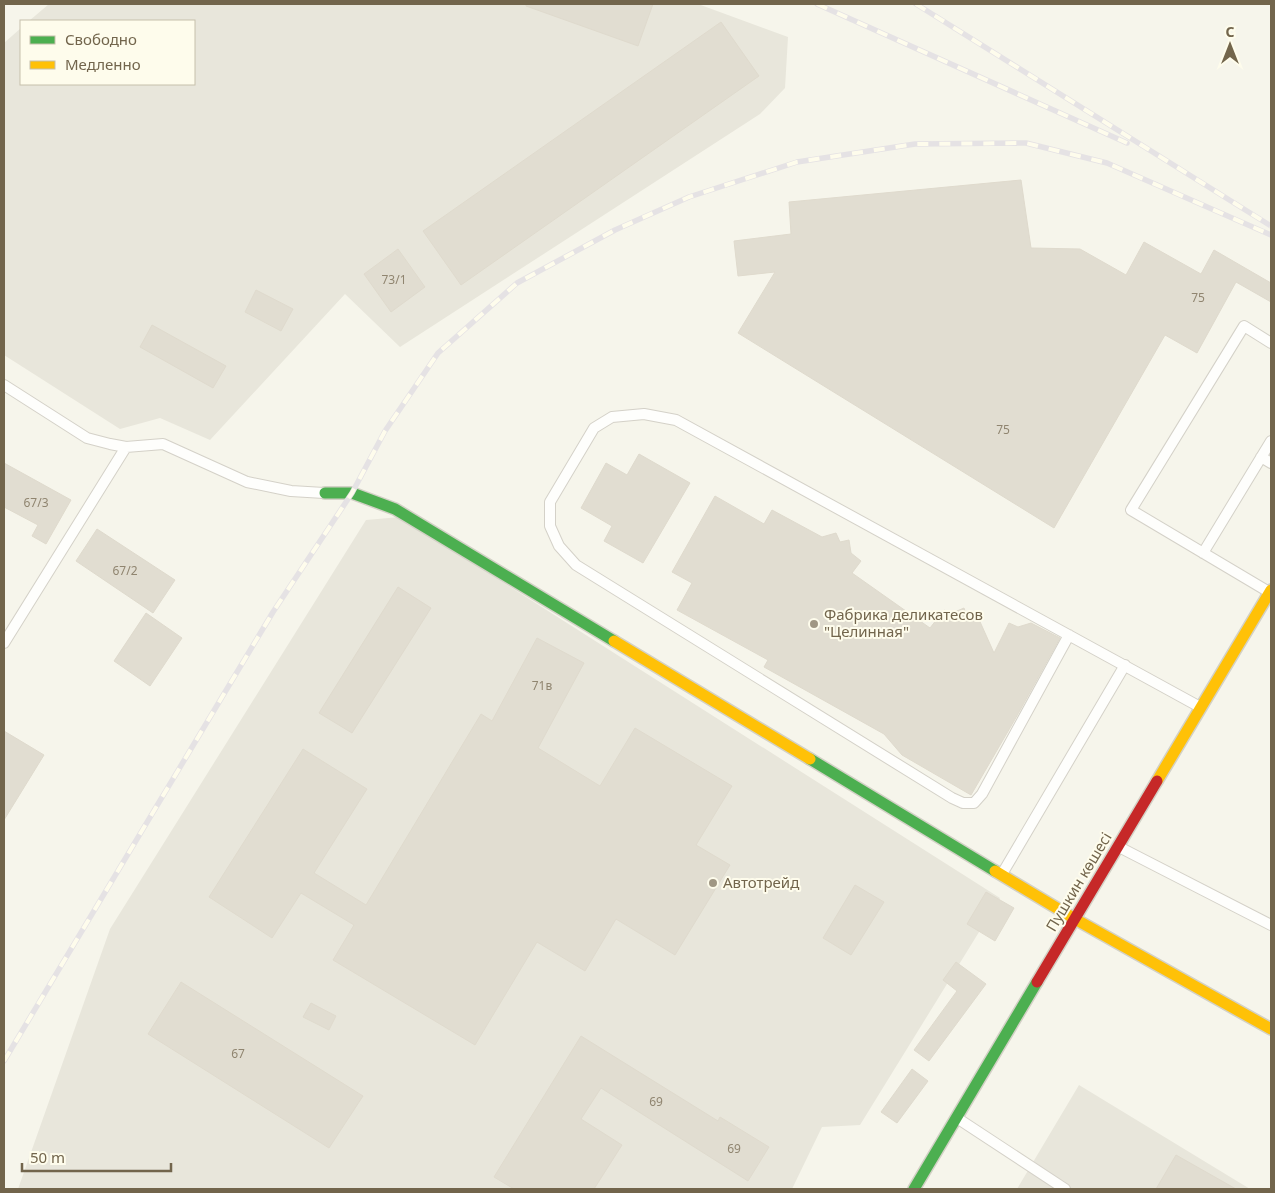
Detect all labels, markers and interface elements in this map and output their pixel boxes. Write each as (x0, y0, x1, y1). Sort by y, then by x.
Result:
legend (20, 20, 195, 85)
north arrow (1205, 20, 1255, 70)
text: С (1225, 22, 1235, 41)
text: Свободно (65, 29, 137, 49)
text: Медленно (65, 54, 141, 74)
house number: 73/1 (381, 271, 407, 288)
house number: 75 (1191, 289, 1205, 306)
house number: 75 (996, 421, 1010, 438)
house number: 67/3 (23, 494, 49, 511)
house number: 67/2 (112, 562, 138, 579)
place label: Фабрика деликатесов "Целинная" (824, 604, 983, 641)
marker: Фабрика деликатесов "Целинная" (808, 618, 820, 630)
house number: 71в (532, 677, 552, 694)
street label: Пушкин көшесі (1041, 828, 1116, 935)
place label: Автотрейд (723, 872, 799, 892)
marker: Автотрейд (707, 877, 719, 889)
house number: 67 (231, 1045, 245, 1062)
house number: 69 (649, 1093, 663, 1110)
scale bar (22, 1140, 171, 1172)
house number: 69 (727, 1140, 741, 1157)
text: 50 m (30, 1147, 65, 1167)

